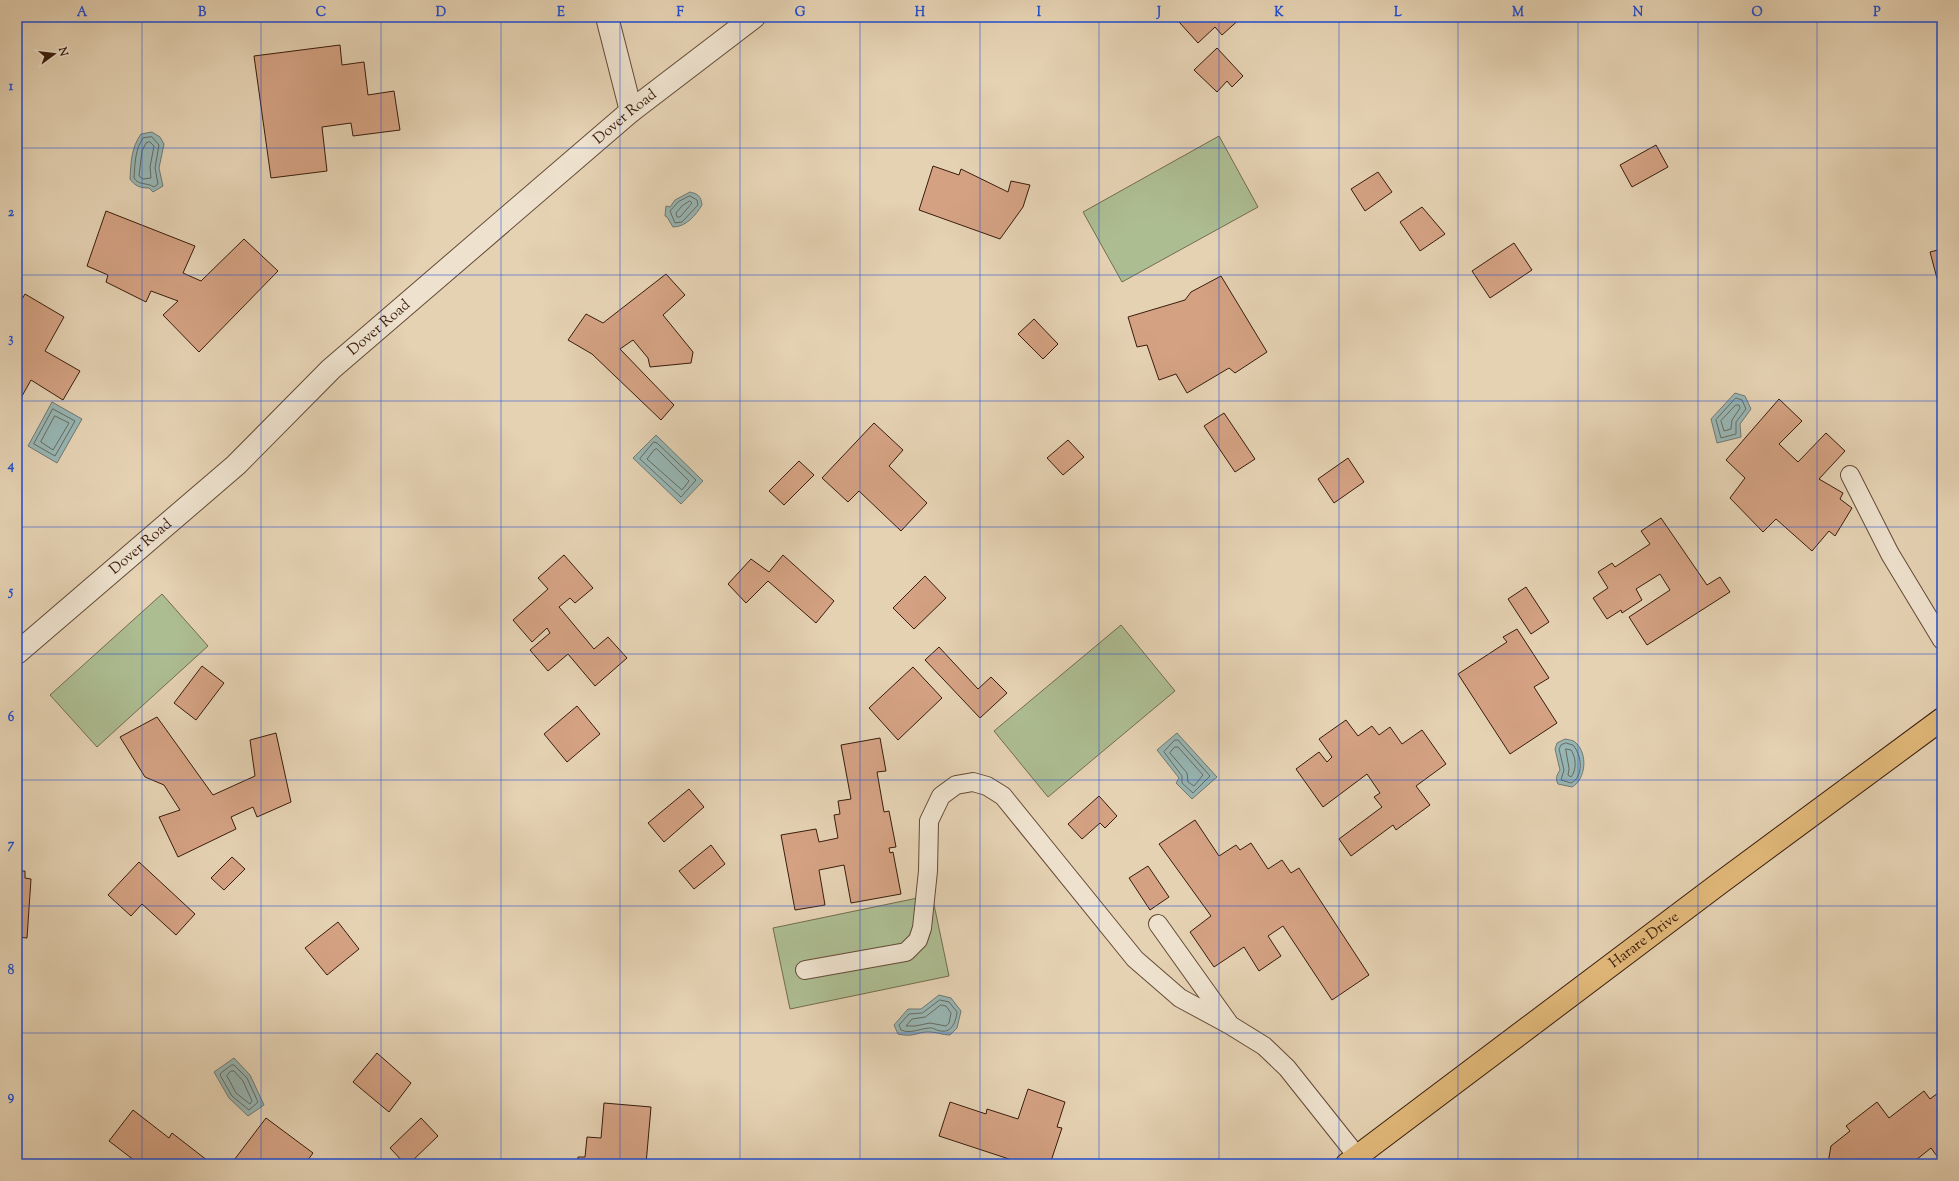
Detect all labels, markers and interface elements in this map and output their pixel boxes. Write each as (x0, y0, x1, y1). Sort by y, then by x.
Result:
text: A (77, 4, 88, 22)
text: B (198, 4, 207, 22)
text: C (316, 4, 326, 22)
text: D (436, 4, 446, 22)
text: E (557, 4, 565, 22)
text: F (676, 4, 684, 22)
text: G (795, 4, 806, 22)
text: H (915, 4, 926, 22)
text: I (1037, 4, 1042, 22)
text: J (1156, 4, 1161, 22)
text: K (1274, 4, 1284, 22)
text: L (1394, 4, 1402, 22)
text: M (1512, 4, 1524, 22)
text: N (1633, 4, 1644, 22)
text: O (1751, 4, 1763, 22)
text: P (1873, 4, 1881, 22)
north arrow (34, 34, 74, 74)
text: N (54, 44, 72, 58)
text: 1 (9, 78, 14, 96)
street label: Dover Road (589, 84, 662, 149)
text: 2 (8, 204, 15, 222)
street label: Dover Road (343, 294, 415, 361)
text: 3 (8, 330, 14, 348)
text: 4 (7, 457, 15, 475)
street label: Dover Road (105, 514, 177, 580)
text: 5 (8, 583, 14, 601)
text: 6 (8, 709, 15, 727)
text: 7 (8, 836, 15, 854)
street label: Harare Drive (1605, 907, 1684, 974)
text: 8 (8, 962, 15, 980)
text: 9 (8, 1088, 15, 1106)

